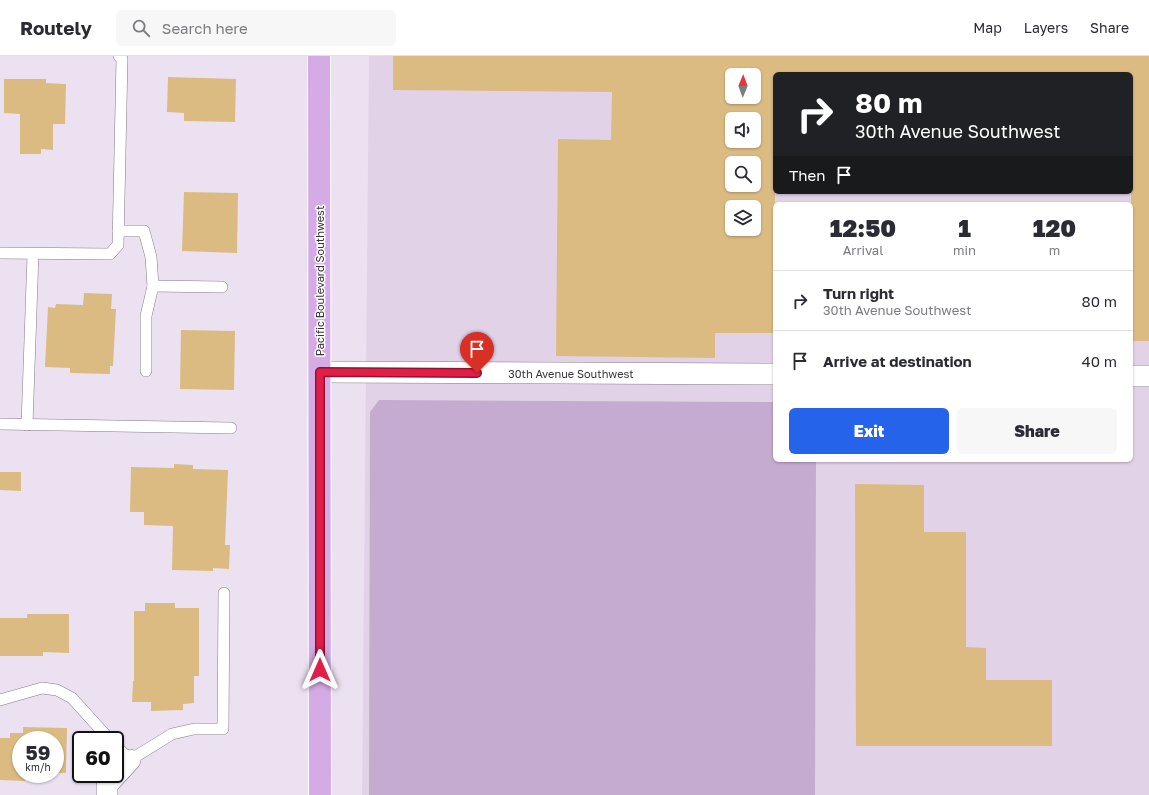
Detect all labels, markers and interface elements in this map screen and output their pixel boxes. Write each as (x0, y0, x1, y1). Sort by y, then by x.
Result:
search box (116, 10, 396, 46)
text: Routely (20, 16, 92, 39)
icon: search (130, 17, 152, 39)
text: Search here (162, 19, 248, 37)
text: Map (973, 19, 1002, 36)
text: Layers (1024, 19, 1068, 36)
text: Share (1090, 19, 1129, 36)
north arrow (725, 68, 761, 104)
map controls (725, 68, 761, 236)
text: 80 m (855, 86, 923, 119)
icon: right (789, 88, 841, 140)
button: sound (725, 112, 761, 148)
text: 30th Avenue Southwest (855, 120, 1060, 142)
button: search (725, 156, 761, 192)
icon: arrive (833, 164, 855, 186)
text: Then (789, 166, 825, 184)
button: layers (725, 200, 761, 236)
street label: Pacific Boulevard Southwest (313, 206, 326, 356)
text: 12:50 (830, 213, 896, 242)
text: 1 (958, 213, 971, 242)
text: 120 (1033, 213, 1076, 242)
text: Arrival (843, 242, 883, 258)
text: min (953, 242, 976, 258)
text: m (1049, 242, 1060, 258)
text: Turn right (823, 284, 894, 302)
icon: right (789, 290, 811, 312)
text: 80 m (1082, 292, 1117, 310)
text: 30th Avenue Southwest (823, 302, 971, 318)
pin (460, 332, 494, 373)
icon: arrive (466, 338, 488, 360)
icon: arrive (789, 350, 811, 372)
text: Arrive at destination (823, 352, 972, 370)
text: 40 m (1082, 352, 1117, 370)
street label: 30th Avenue Southwest (508, 367, 634, 380)
button: Exit (789, 408, 949, 454)
button: Share (957, 408, 1117, 454)
position arrow (299, 649, 341, 691)
speed limit sign: 60 (72, 731, 124, 783)
text: 59 (26, 740, 50, 764)
text: km/h (25, 761, 51, 773)

